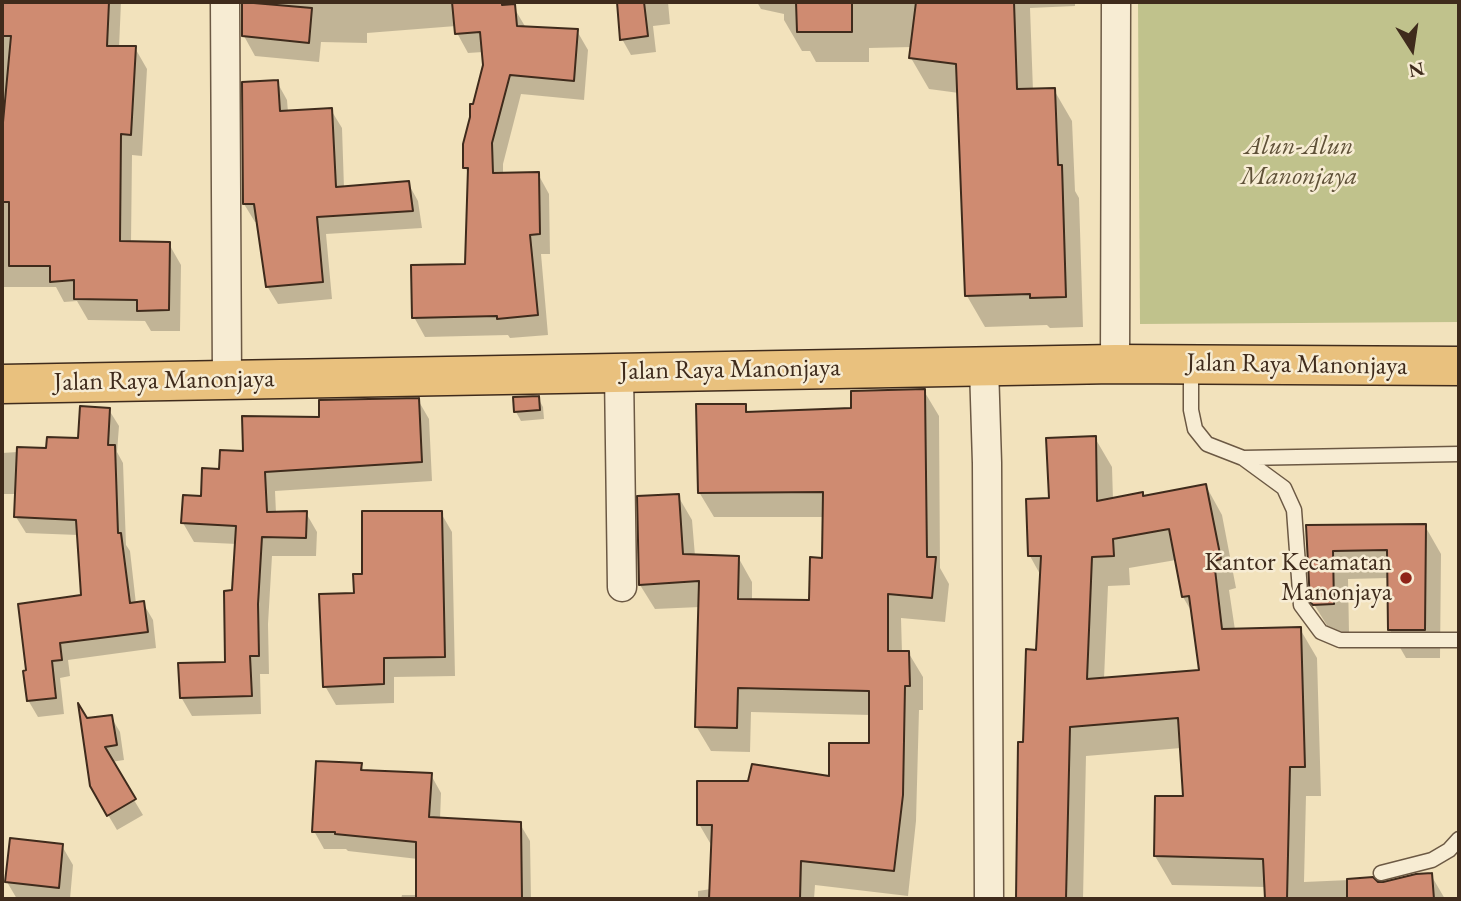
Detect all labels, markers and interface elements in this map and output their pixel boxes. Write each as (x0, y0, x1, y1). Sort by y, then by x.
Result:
north arrow (1377, 14, 1447, 84)
text: N (1406, 56, 1427, 84)
park label: Alun-Alun Manonjaya (1240, 131, 1358, 192)
street label: Jalan Raya Manonjaya (1186, 347, 1408, 383)
street label: Jalan Raya Manonjaya (619, 352, 841, 388)
street label: Jalan Raya Manonjaya (53, 363, 275, 399)
place label: Kantor Kecamatan Manonjaya (1204, 547, 1392, 608)
marker: Kantor Kecamatan Manonjaya (1398, 570, 1414, 586)

